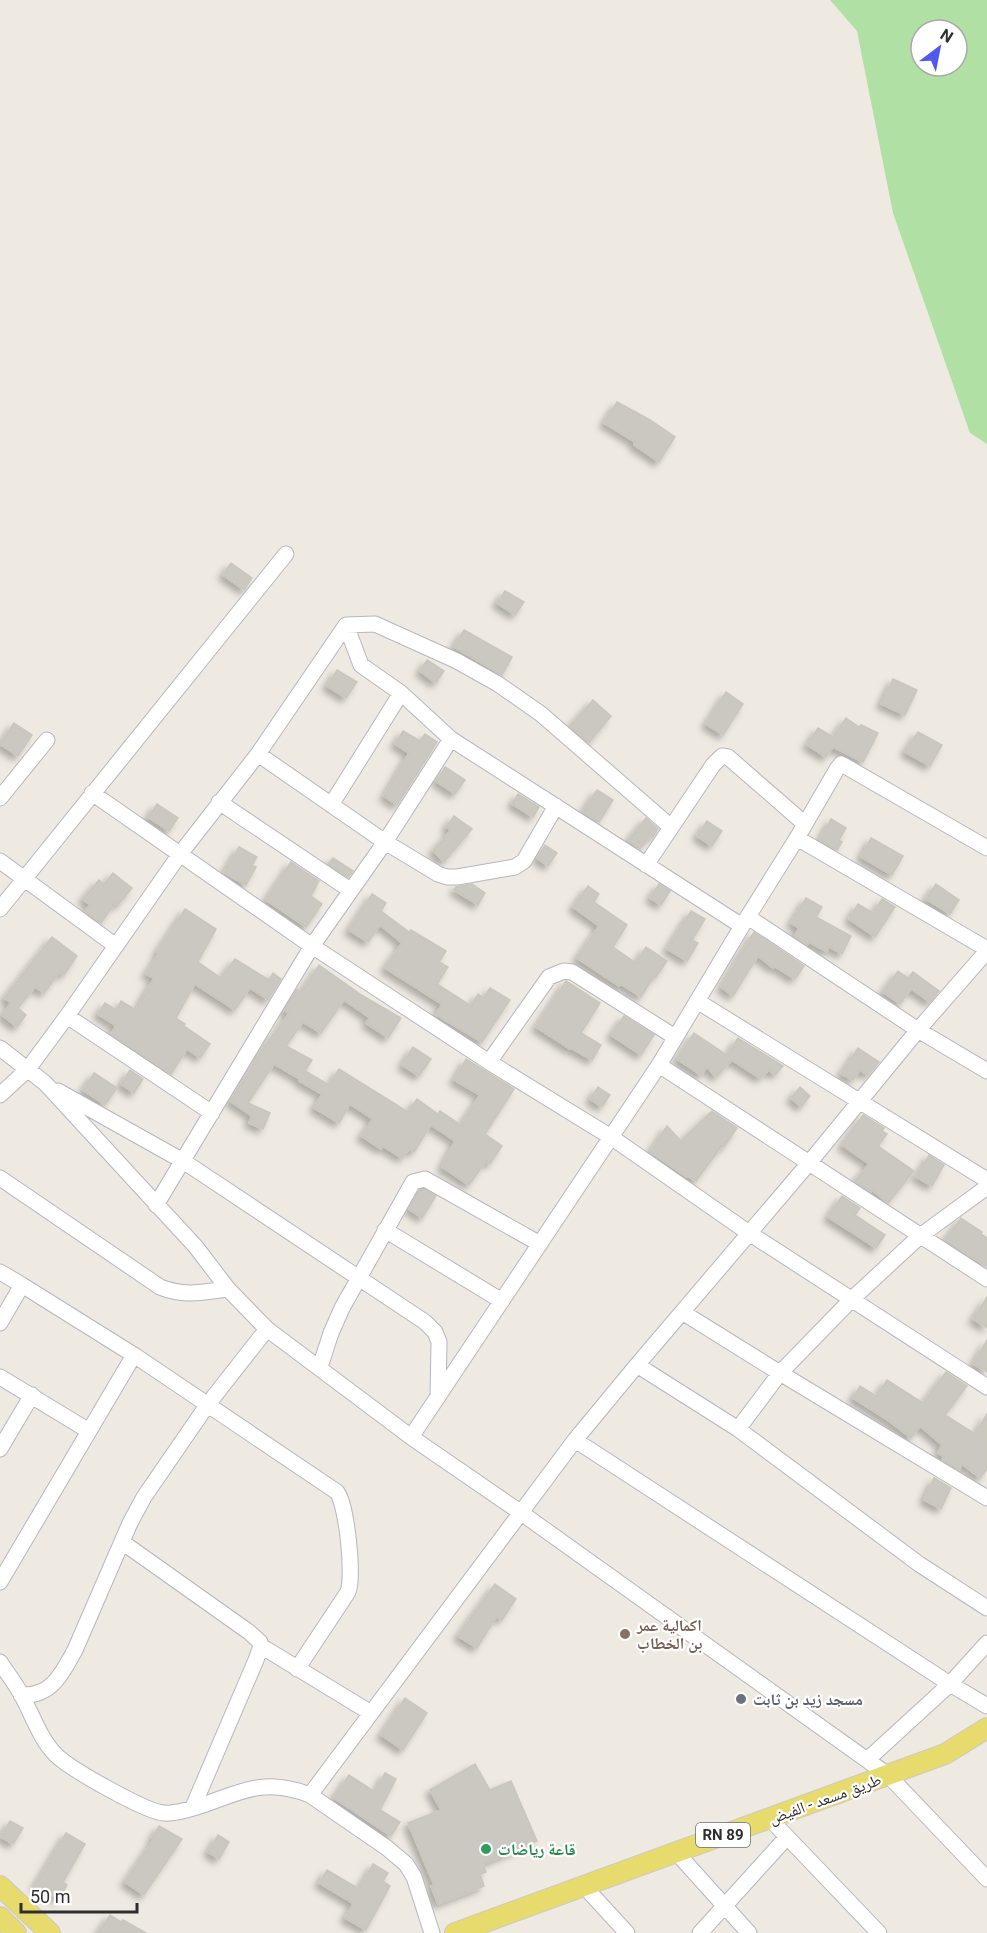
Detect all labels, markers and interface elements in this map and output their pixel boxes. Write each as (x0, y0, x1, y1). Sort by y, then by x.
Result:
north arrow (909, 18, 969, 78)
text: N (937, 25, 957, 47)
place label: اكمالية عمر بن الخطاب (636, 1616, 702, 1653)
marker: اكمالية عمر بن الخطاب (618, 1627, 632, 1641)
place label: مسجد زيد بن ثابت (753, 1690, 863, 1709)
marker: مسجد زيد بن ثابت (734, 1692, 748, 1706)
street label: طريق مسعد - الفيض (766, 1770, 884, 1829)
road number: RN 89 (696, 1823, 750, 1847)
place label: قاعة رياضات (498, 1840, 576, 1859)
marker: قاعة رياضات (479, 1842, 493, 1856)
scale bar (21, 1876, 136, 1914)
text: 50 m (30, 1886, 70, 1907)

